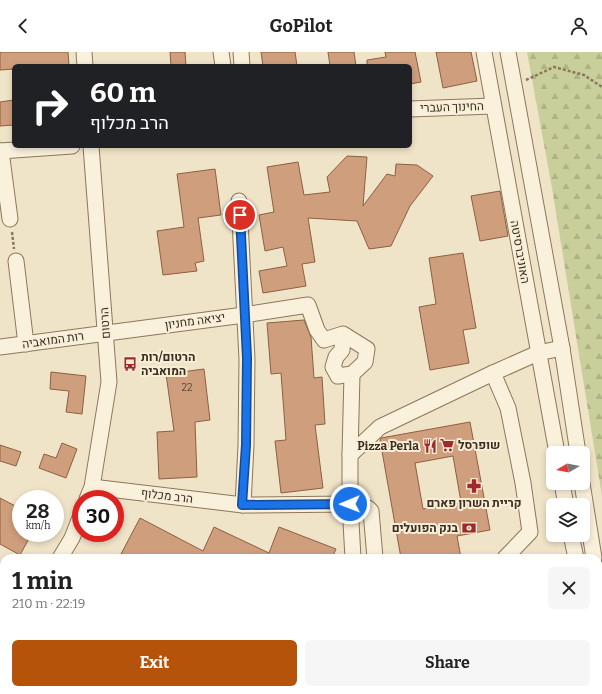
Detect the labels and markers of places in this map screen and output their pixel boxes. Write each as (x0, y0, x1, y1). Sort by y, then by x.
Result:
pin (223, 198, 257, 232)
place label: הרטום/רות המואביה (141, 350, 195, 378)
bus stop icon: הרטום/רות המואביה (122, 356, 138, 372)
supermarket icon: שופרסל (439, 437, 455, 453)
restaurant icon: Pizza Perla (422, 438, 438, 454)
place label: שופרסל (458, 438, 500, 452)
place label: Pizza Perla (357, 439, 419, 453)
pharmacy icon: קריית השרון פארם (466, 478, 482, 494)
place label: קריית השרון פארם (426, 496, 522, 510)
bank icon: בנק הפועלים (461, 520, 477, 536)
place label: בנק הפועלים (392, 521, 458, 535)

